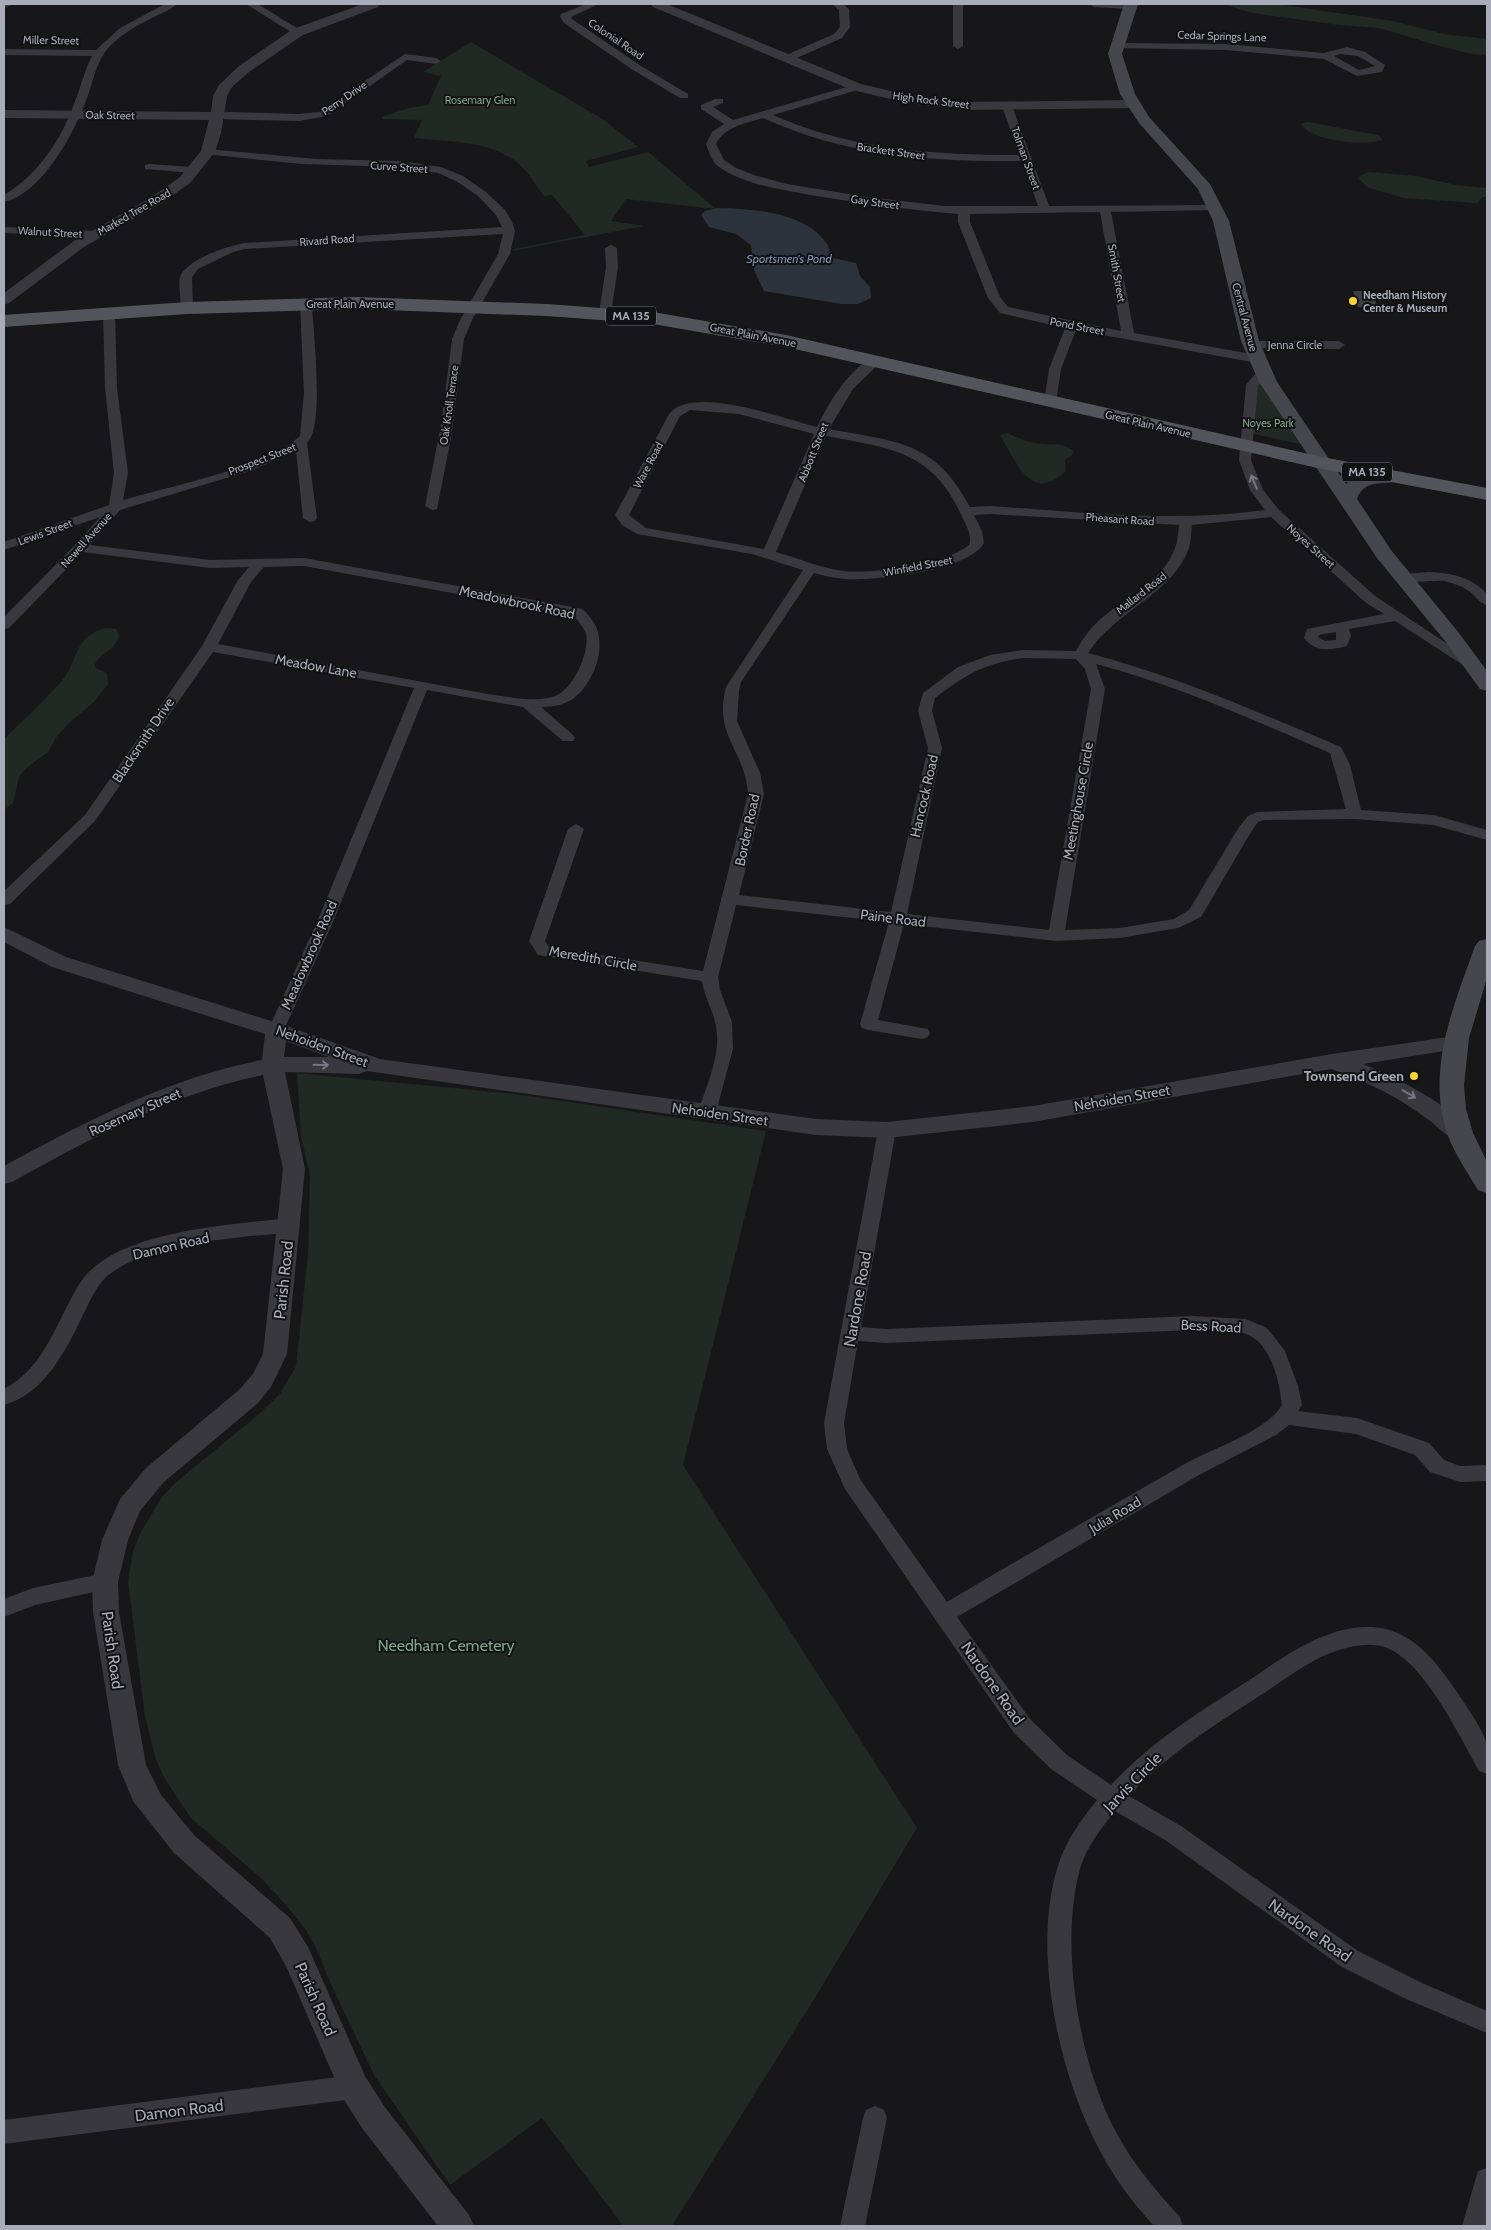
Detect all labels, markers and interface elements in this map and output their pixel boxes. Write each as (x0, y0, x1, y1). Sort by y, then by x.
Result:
street label: Colonial Road (586, 15, 646, 63)
street label: Cedar Springs Lane (1177, 27, 1267, 45)
street label: Miller Street (23, 33, 79, 47)
street label: Perry Drive (319, 78, 370, 118)
street label: High Rock Street (892, 88, 970, 112)
park label: Rosemary Glen (445, 93, 515, 107)
street label: Oak Street (85, 108, 135, 122)
street label: Tolman Street (1008, 125, 1044, 191)
street label: Brackett Street (856, 139, 926, 163)
street label: Curve Street (370, 158, 428, 176)
street label: Marked Tree Road (95, 185, 173, 239)
street label: Gay Street (850, 192, 900, 212)
street label: Walnut Street (18, 223, 83, 241)
street label: Rivard Road (299, 231, 355, 249)
street label: Smith Street (1105, 243, 1129, 303)
water label: Sportsmen's Pond (746, 251, 832, 266)
street label: Central Avenue (1229, 281, 1261, 353)
place label: Needham History Center & Museum (1363, 288, 1447, 315)
marker: Needham History Center & Museum (1347, 295, 1359, 307)
street label: Great Plain Avenue (306, 297, 394, 311)
road number: MA 135 (606, 306, 656, 326)
street label: Pond Street (1049, 314, 1106, 338)
street label: Great Plain Avenue (709, 320, 798, 350)
street label: Jenna Circle (1267, 338, 1323, 352)
street label: Oak Knoll Terrace (436, 364, 462, 446)
street label: Great Plain Avenue (1104, 407, 1193, 441)
park label: Noyes Park (1242, 416, 1294, 430)
street label: Abbott Street (795, 420, 831, 484)
street label: Ware Road (630, 439, 666, 491)
street label: Prospect Street (226, 440, 298, 478)
road number: MA 135 (1342, 462, 1392, 482)
one-way arrow (1248, 475, 1258, 490)
street label: Newell Avenue (58, 509, 115, 570)
street label: Pheasant Road (1085, 510, 1155, 528)
street label: Lewis Street (16, 516, 74, 548)
street label: Noyes Street (1284, 521, 1338, 571)
street label: Winfield Street (882, 552, 954, 580)
street label: Mallard Road (1113, 569, 1169, 617)
street label: Meadowbrook Road (457, 581, 577, 623)
street label: Meadow Lane (274, 650, 358, 682)
street label: Blacksmith Drive (108, 694, 178, 786)
street label: Meetinghouse Circle (1059, 740, 1097, 862)
street label: Hancock Road (906, 753, 942, 839)
street label: Border Road (731, 792, 763, 868)
street label: Meadowbrook Road (277, 898, 341, 1012)
street label: Paine Road (859, 905, 927, 931)
street label: Meredith Circle (548, 941, 638, 975)
street label: Nehoiden Street (273, 1021, 371, 1071)
one-way arrow (312, 1060, 329, 1070)
place label: Townsend Green (1304, 1067, 1404, 1085)
marker: Townsend Green (1408, 1070, 1420, 1082)
street label: Nehoiden Street (1073, 1081, 1172, 1115)
street label: Rosemary Street (86, 1084, 184, 1140)
one-way arrow (1401, 1090, 1415, 1100)
street label: Nehoiden Street (671, 1098, 770, 1130)
street label: Damon Road (131, 1228, 211, 1264)
street label: Parish Road (270, 1240, 297, 1320)
street label: Nardone Road (840, 1250, 875, 1348)
street label: Bess Road (1180, 1315, 1242, 1337)
street label: Julia Road (1085, 1493, 1144, 1538)
street label: Parish Road (98, 1610, 127, 1690)
park label: Needham Cemetery (378, 1636, 515, 1655)
street label: Nardone Road (957, 1638, 1028, 1728)
street label: Jarvis Circle (1098, 1748, 1166, 1817)
street label: Nardone Road (1265, 1895, 1355, 1966)
street label: Parish Road (291, 1959, 340, 2039)
street label: Damon Road (134, 2096, 225, 2125)

